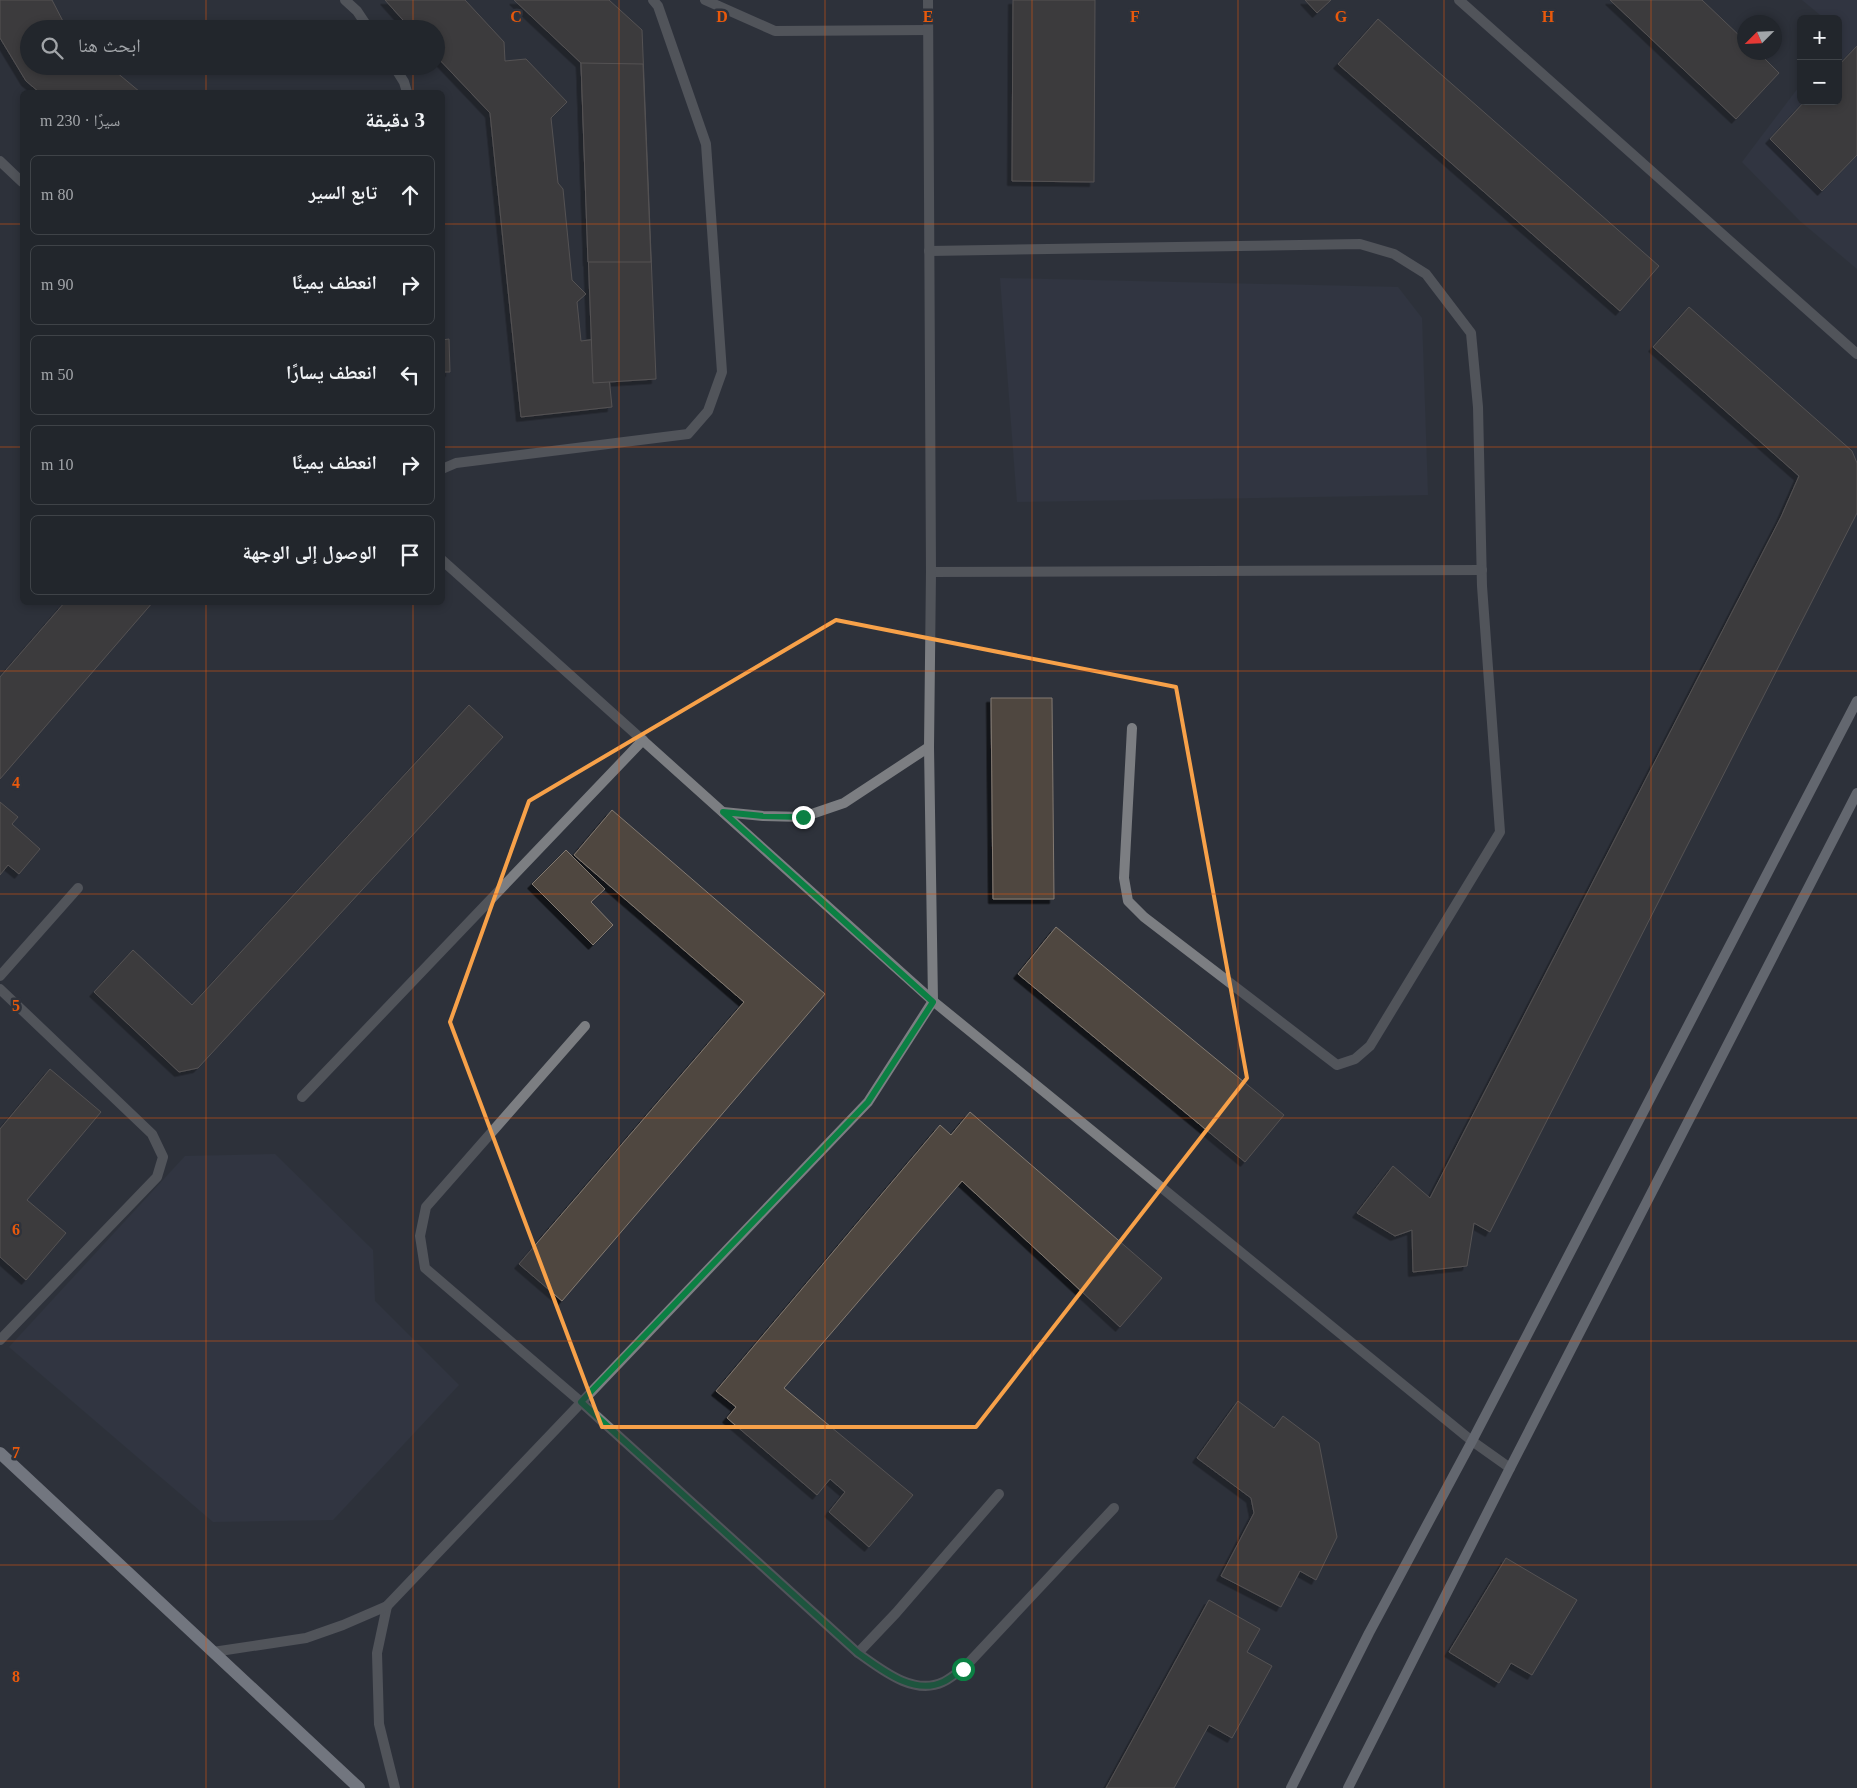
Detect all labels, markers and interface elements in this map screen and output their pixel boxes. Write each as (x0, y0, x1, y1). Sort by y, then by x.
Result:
text: C (510, 8, 522, 25)
text: D (716, 8, 728, 25)
text: E (923, 8, 933, 25)
text: F (1130, 8, 1140, 25)
text: G (1335, 8, 1348, 25)
text: H (1542, 8, 1555, 25)
north arrow (1737, 15, 1782, 60)
map controls (1797, 15, 1842, 105)
button: + (1797, 15, 1842, 60)
search box (20, 20, 445, 75)
icon: search (38, 34, 66, 62)
text: ابحث هنا (78, 35, 141, 56)
button: − (1797, 60, 1842, 105)
text: 3 دقيقة (365, 108, 425, 132)
text: سيرًا · 230 m (40, 112, 120, 129)
icon: ahead (396, 181, 424, 209)
text: تابع السير (309, 182, 377, 203)
text: 80 m (41, 186, 73, 203)
icon: right (396, 271, 424, 299)
text: انعطف يمينًا (292, 272, 377, 293)
text: 90 m (41, 276, 73, 293)
icon: left (396, 361, 424, 389)
text: انعطف يسارًا (286, 362, 377, 383)
text: 50 m (41, 366, 73, 383)
icon: right (396, 451, 424, 479)
text: انعطف يمينًا (292, 452, 377, 473)
text: 10 m (41, 456, 73, 473)
icon: arrive (396, 541, 424, 569)
text: الوصول إلى الوجهة (243, 542, 377, 563)
text: 4 (12, 774, 20, 791)
route end (792, 806, 815, 829)
text: 5 (12, 997, 20, 1014)
text: 6 (12, 1221, 20, 1238)
text: 7 (12, 1444, 20, 1461)
route start (952, 1658, 975, 1681)
text: 8 (12, 1668, 20, 1685)

